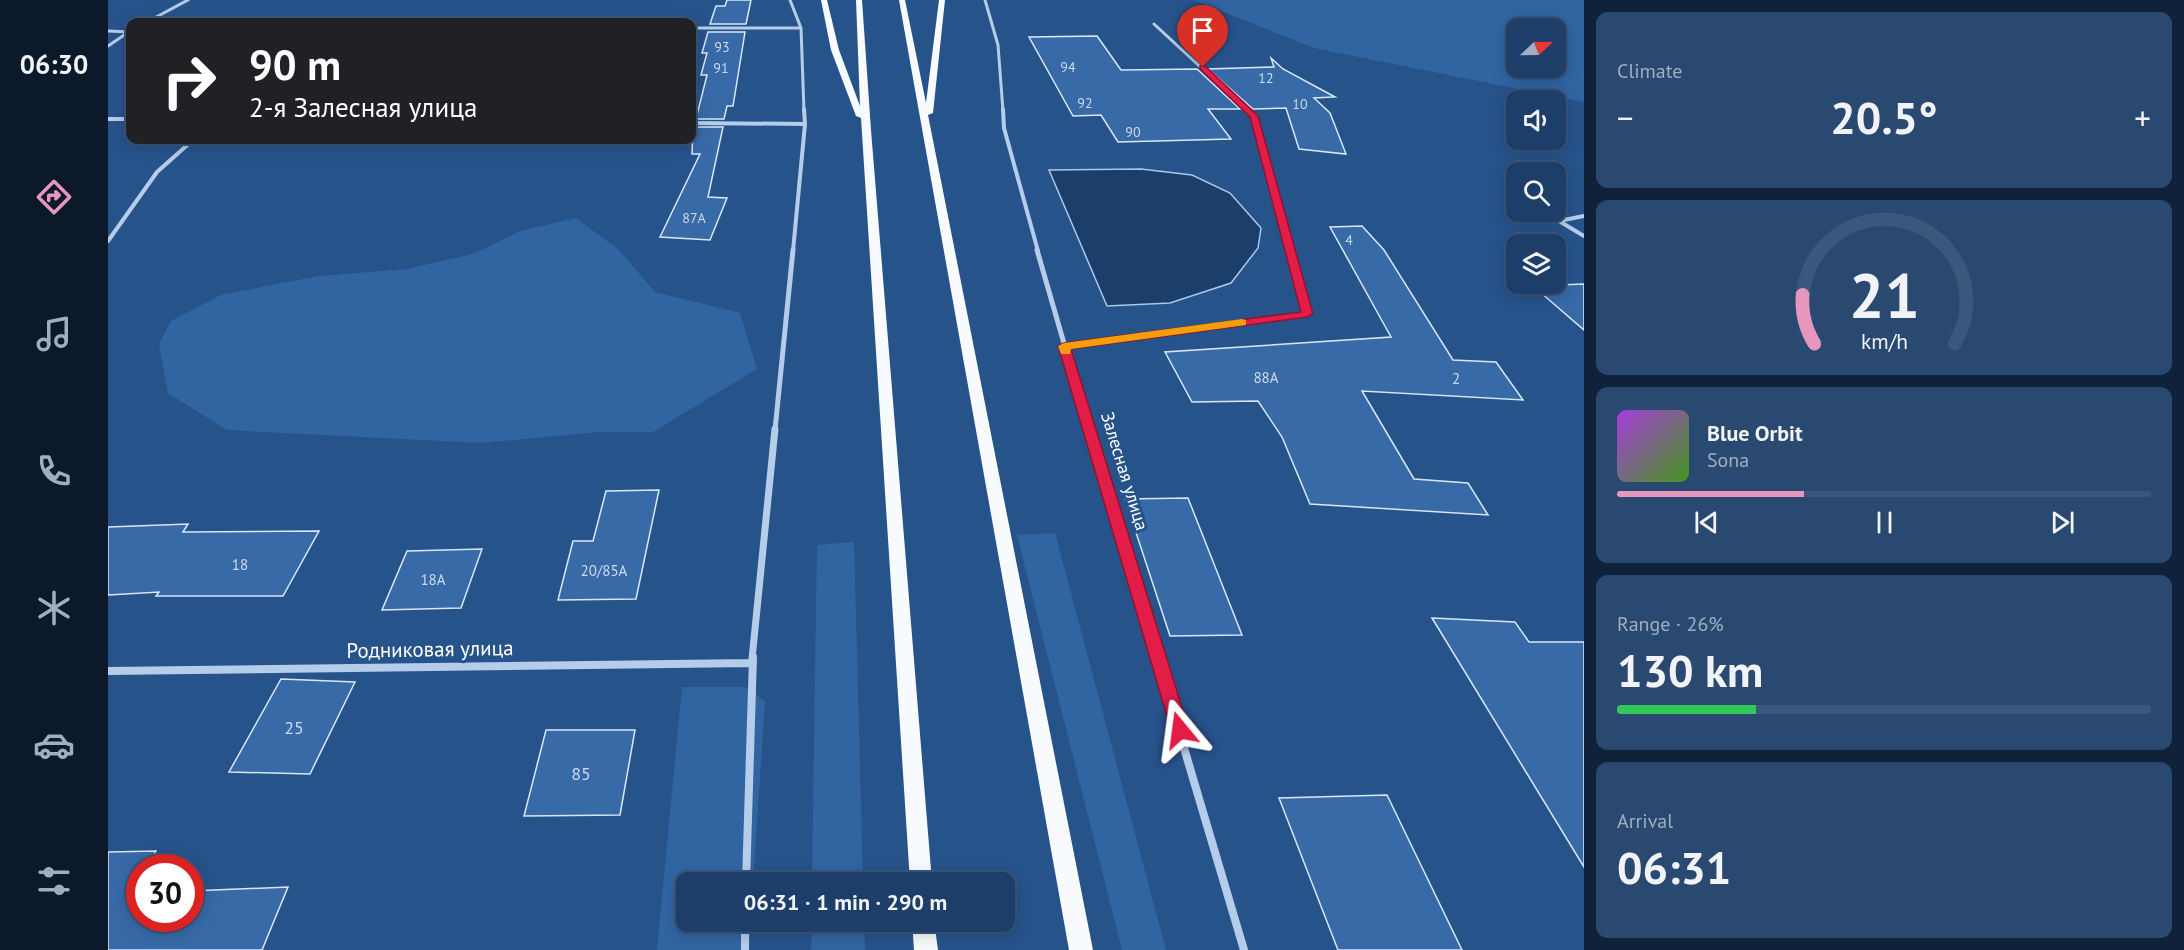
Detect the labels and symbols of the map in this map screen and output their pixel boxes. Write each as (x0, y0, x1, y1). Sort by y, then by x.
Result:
pin (1177, 5, 1228, 67)
north arrow (1506, 18, 1566, 78)
house number: 93 (714, 38, 730, 56)
house number: 94 (1060, 58, 1076, 76)
house number: 91 (713, 59, 729, 77)
house number: 12 (1258, 69, 1274, 87)
house number: 92 (1077, 94, 1093, 112)
house number: 10 (1292, 95, 1308, 113)
house number: 90 (1125, 123, 1141, 141)
house number: 87А (682, 209, 707, 227)
house number: 4 (1345, 231, 1353, 249)
house number: 88А (1253, 368, 1279, 387)
house number: 2 (1452, 369, 1460, 388)
street label: Залесная улица (1096, 409, 1154, 533)
house number: 18 (232, 555, 248, 574)
house number: 20/85А (581, 561, 628, 580)
house number: 18А (420, 570, 446, 589)
street label: Родниковая улица (346, 634, 514, 664)
position arrow (1148, 698, 1212, 762)
house number: 25 (284, 716, 304, 739)
house number: 85 (571, 762, 591, 785)
speed limit sign: 30 (126, 854, 204, 932)

